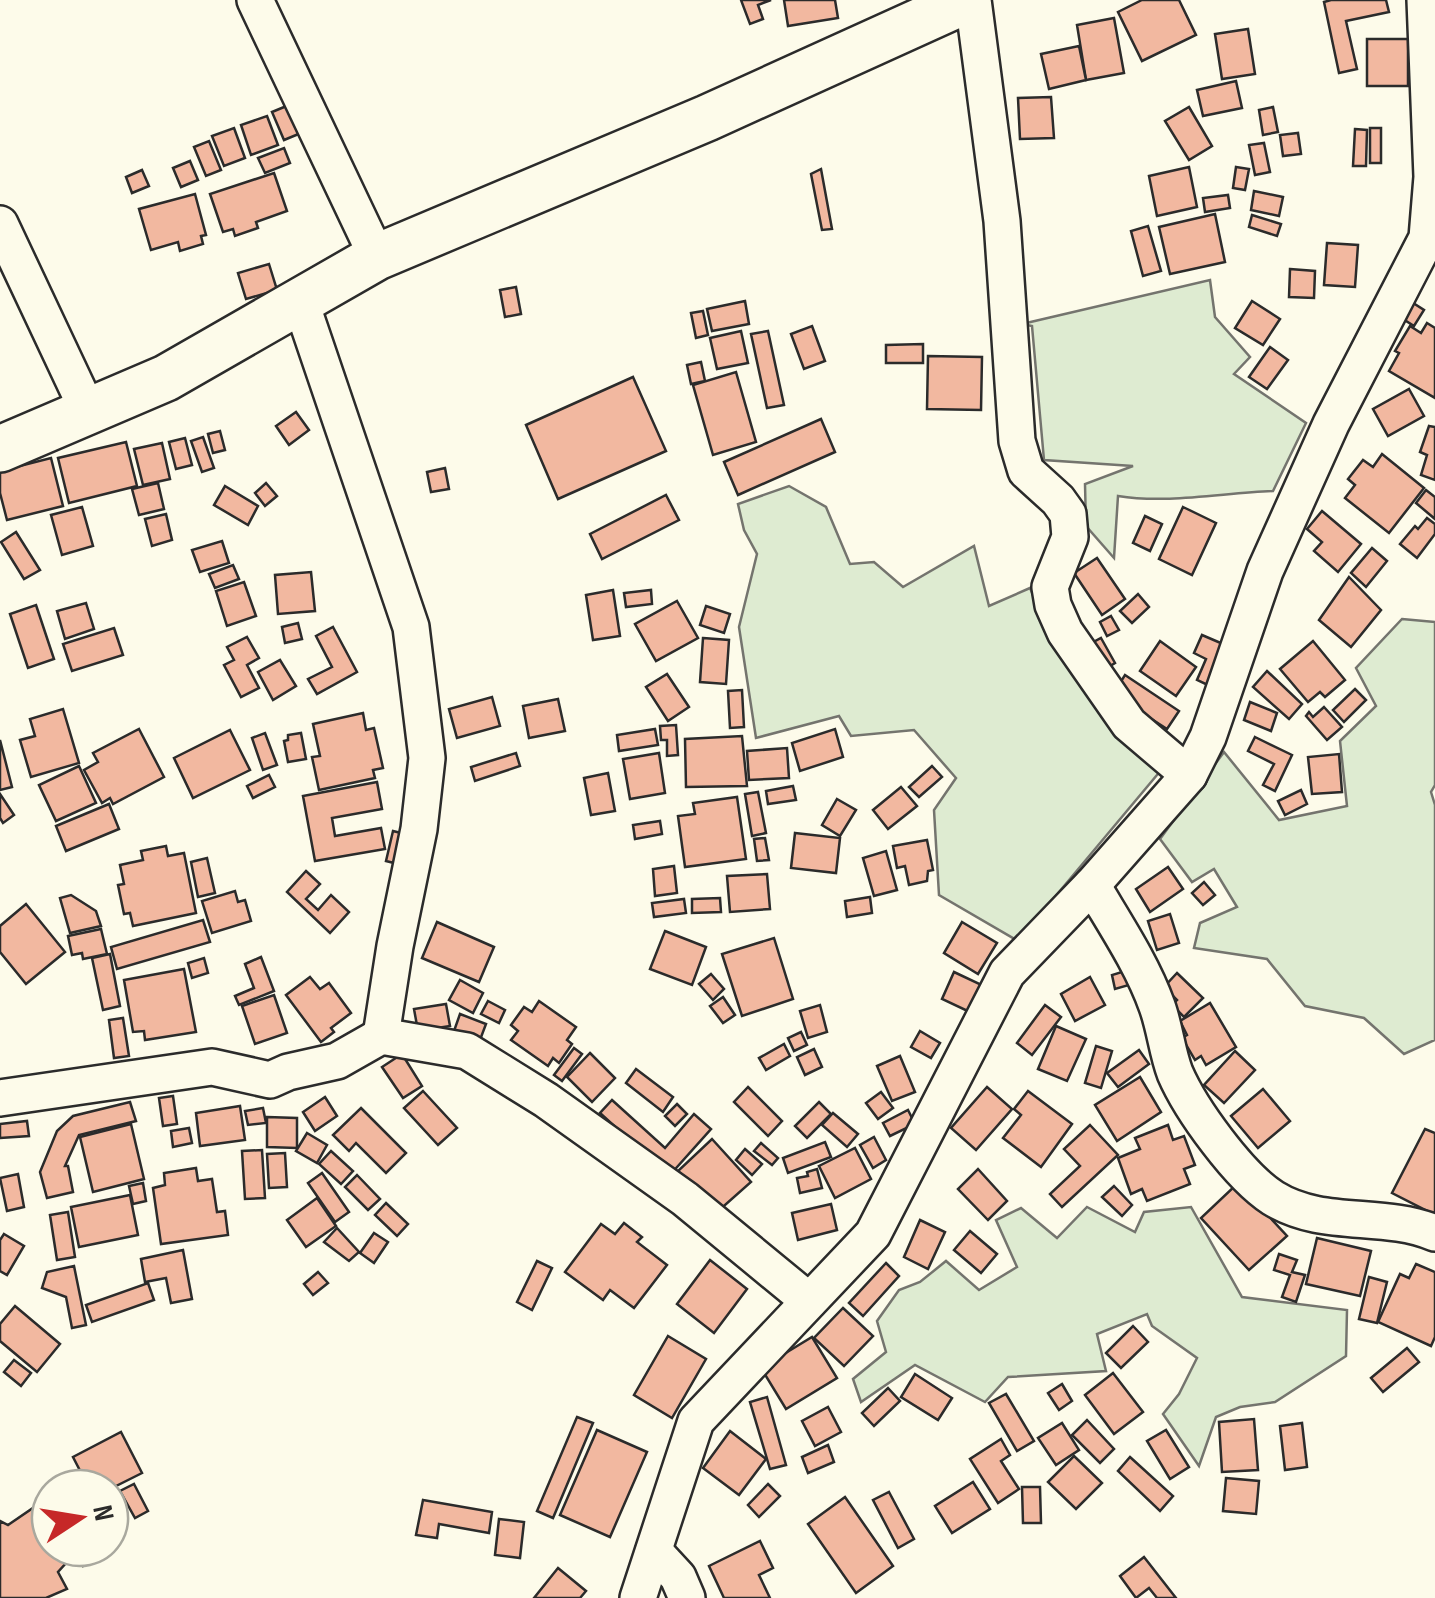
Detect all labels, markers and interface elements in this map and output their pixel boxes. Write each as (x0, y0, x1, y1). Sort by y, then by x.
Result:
north arrow (30, 1468, 130, 1568)
text: N (85, 1502, 121, 1524)

